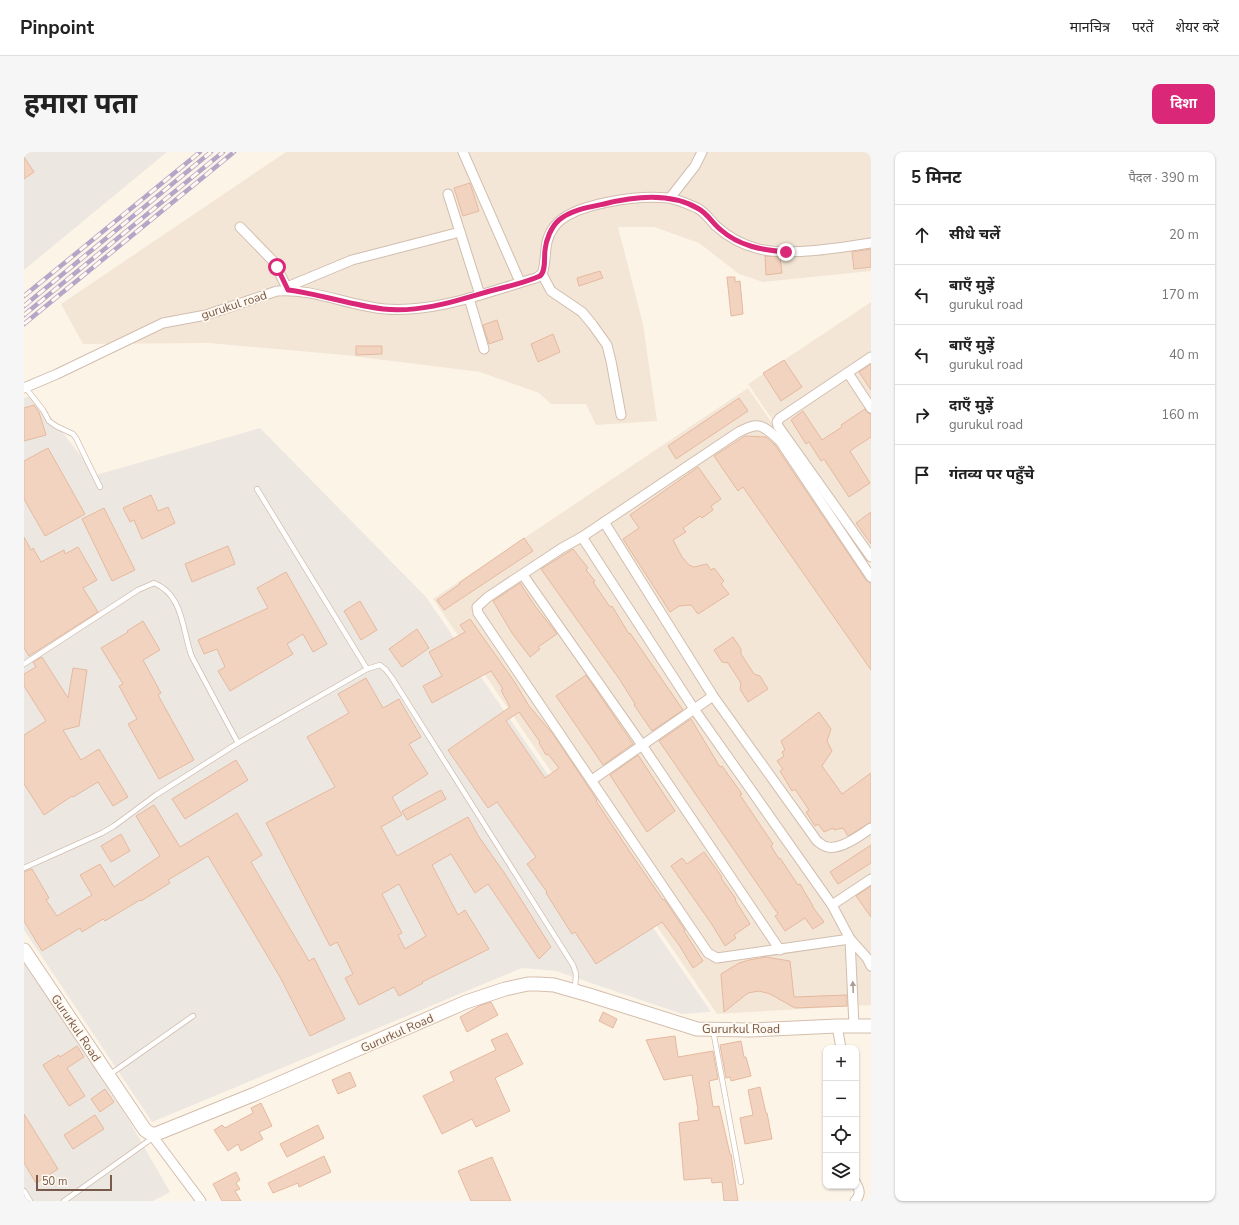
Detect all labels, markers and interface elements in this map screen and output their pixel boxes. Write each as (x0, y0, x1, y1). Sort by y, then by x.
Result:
text: Pinpoint (20, 15, 94, 41)
text: मानचित्र (1070, 18, 1110, 37)
text: परतें (1132, 18, 1154, 37)
text: शेयर करें (1176, 18, 1219, 37)
button: दिशा (1152, 84, 1215, 124)
text: हमारा पता (24, 85, 137, 123)
text: 5 मिनट (911, 166, 961, 189)
text: पैदल · 390 m (1128, 169, 1199, 187)
icon: ahead (911, 224, 933, 246)
text: सीधे चलें (949, 224, 1000, 244)
text: 20 m (1169, 226, 1199, 244)
route end (777, 243, 795, 261)
route start (268, 258, 286, 276)
text: बाएँ मुड़ें (949, 275, 994, 295)
icon: left (911, 284, 933, 306)
text: 170 m (1161, 286, 1199, 304)
street label: gurukul road (199, 287, 269, 323)
text: gurukul road (949, 296, 1023, 314)
text: बाएँ मुड़ें (949, 335, 994, 355)
icon: left (911, 344, 933, 366)
text: 40 m (1169, 346, 1199, 364)
text: gurukul road (949, 356, 1023, 374)
text: दाएँ मुड़ें (949, 395, 993, 415)
icon: right (911, 404, 933, 426)
text: 160 m (1161, 406, 1199, 424)
text: gurukul road (949, 416, 1023, 434)
icon: arrive (911, 464, 933, 486)
text: गंतव्य पर पहुँचे (949, 464, 1034, 484)
one-way arrow (850, 980, 856, 993)
street label: Gururkul Road (48, 991, 104, 1065)
street label: Gururkul Road (358, 1010, 436, 1056)
street label: Gururkul Road (702, 1021, 780, 1037)
map controls (823, 1045, 859, 1189)
button: + (823, 1045, 859, 1081)
button: − (823, 1081, 859, 1117)
button: locate (823, 1117, 859, 1153)
button: layers (823, 1153, 859, 1189)
scale bar (36, 1173, 112, 1192)
text: 50 m (42, 1174, 67, 1189)

